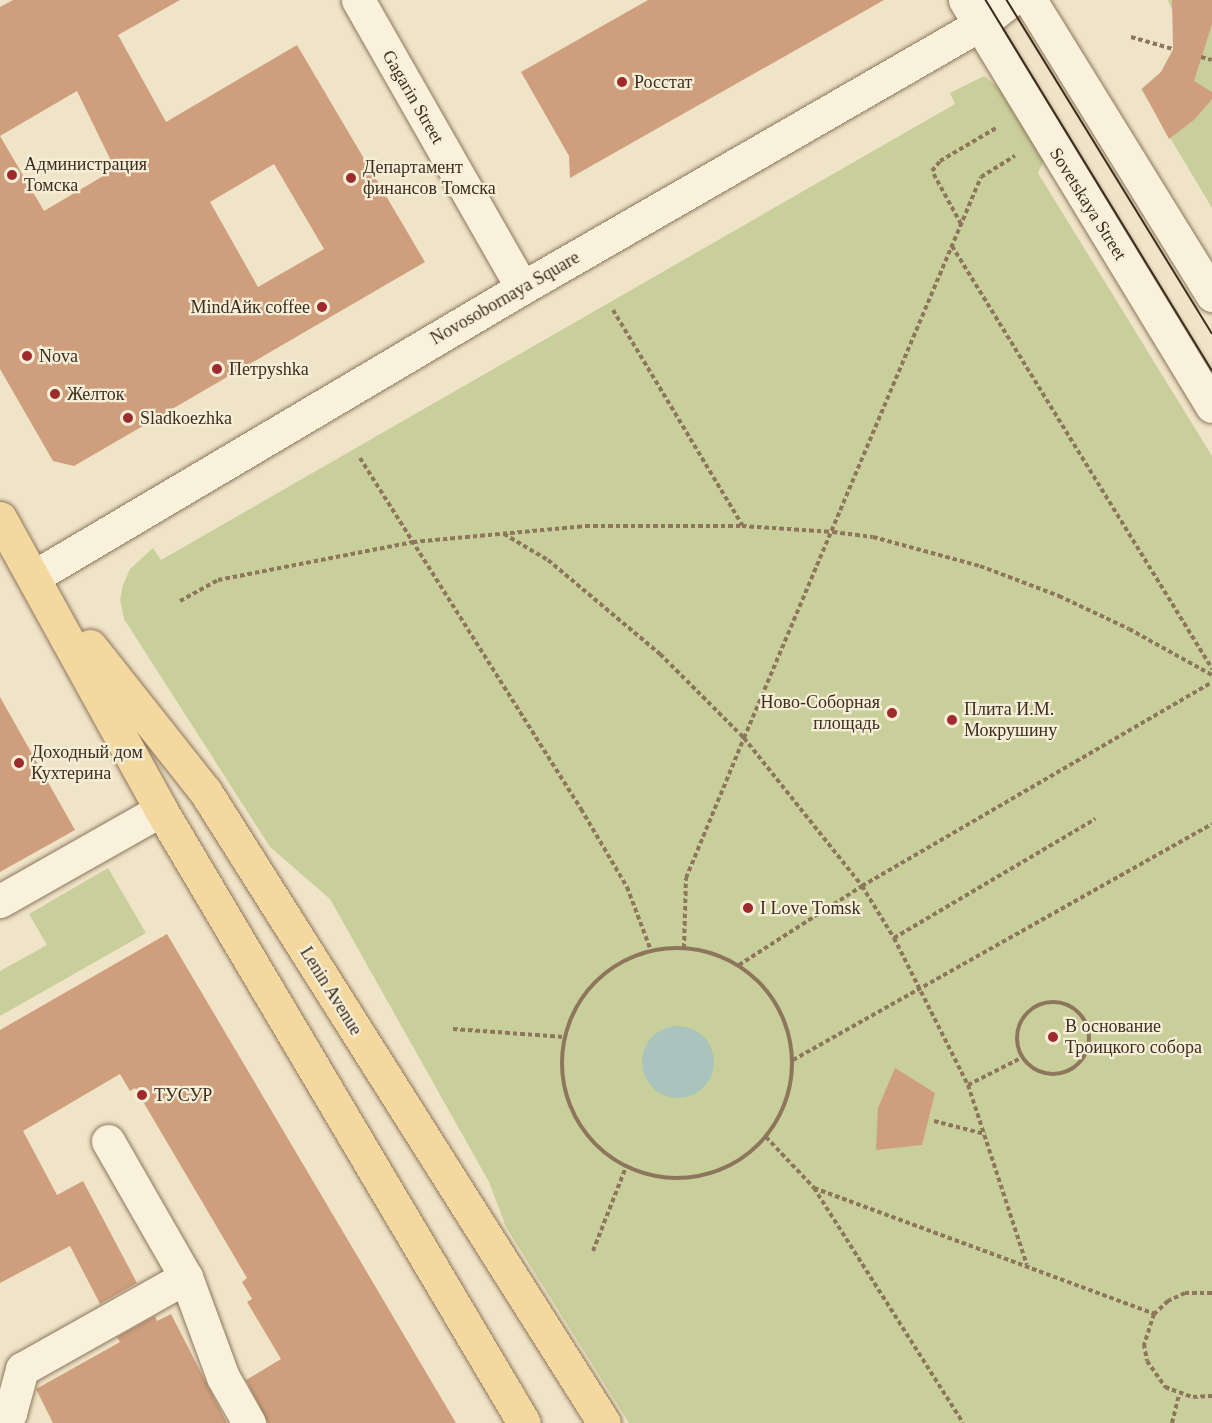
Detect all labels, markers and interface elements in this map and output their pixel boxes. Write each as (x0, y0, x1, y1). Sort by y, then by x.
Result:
street label: Gagarin Street (378, 46, 448, 148)
place label: Росстат (634, 71, 692, 93)
marker: Росстат (615, 75, 629, 89)
street label: Sovetskaya Street (1045, 144, 1131, 264)
place label: Администрация Томска (24, 154, 147, 196)
place label: Департамент финансов Томска (363, 157, 496, 200)
marker: Администрация Томска (5, 168, 19, 182)
marker: Департамент финансов Томска (344, 171, 358, 185)
street label: Novosobornaya Square (427, 247, 583, 349)
place label: MindАйк coffee (190, 296, 310, 318)
marker: MindАйк coffee (315, 300, 329, 314)
place label: Nova (39, 345, 78, 367)
marker: Nova (20, 349, 34, 363)
place label: Петруshka (229, 358, 309, 380)
marker: Петруshka (210, 362, 224, 376)
place label: Желток (67, 383, 125, 405)
marker: Желток (48, 387, 62, 401)
place label: Sladkoezhka (140, 407, 232, 429)
marker: Sladkoezhka (121, 411, 135, 425)
place label: Ново-Соборная площадь (761, 692, 880, 734)
place label: Плита И.М. Мокрушину (964, 699, 1057, 742)
marker: Ново-Соборная площадь (885, 706, 899, 720)
marker: Плита И.М. Мокрушину (945, 713, 959, 727)
place label: Доходный дом Кухтерина (31, 742, 143, 784)
marker: Доходный дом Кухтерина (12, 756, 26, 770)
place label: I Love Tomsk (760, 897, 861, 919)
marker: I Love Tomsk (741, 901, 755, 915)
street label: Lenin Avenue (295, 942, 367, 1040)
place label: В основание Троицкого собора (1065, 1016, 1202, 1058)
marker: В основание Троицкого собора (1046, 1030, 1060, 1044)
place label: ТУСУР (154, 1084, 212, 1106)
marker: ТУСУР (135, 1088, 149, 1102)

